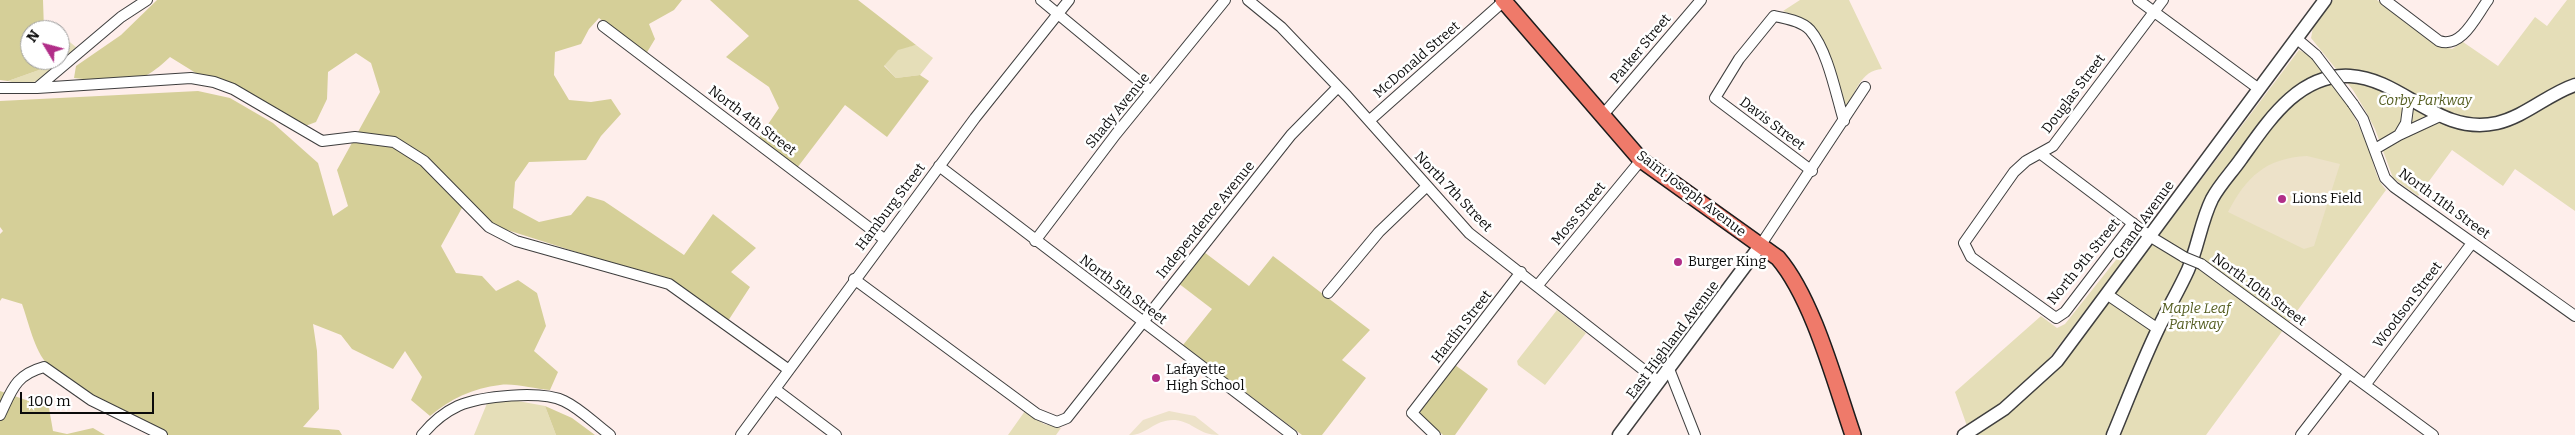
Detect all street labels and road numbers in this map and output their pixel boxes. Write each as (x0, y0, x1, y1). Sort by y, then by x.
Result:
street label: Parker Street (1607, 11, 1675, 87)
street label: McDonald Street (1371, 18, 1463, 102)
street label: Douglas Street (2039, 51, 2109, 137)
street label: Shady Avenue (1082, 70, 1154, 152)
street label: North 4th Street (705, 82, 799, 160)
street label: Davis Street (1736, 94, 1808, 154)
street label: Saint Joseph Avenue (1633, 147, 1749, 241)
street label: North 7th Street (1411, 149, 1495, 235)
street label: Independence Avenue (1154, 158, 1258, 282)
street label: Hamburg Street (853, 160, 929, 254)
street label: North 11th Street (2395, 165, 2493, 243)
street label: Grand Avenue (2110, 177, 2178, 263)
street label: Moss Street (1549, 179, 1609, 249)
street label: North 9th Street (2044, 216, 2124, 308)
street label: North 10th Street (2209, 250, 2309, 330)
street label: North 5th Street (1076, 252, 1170, 328)
street label: Woodson Street (2370, 259, 2446, 351)
street label: East Highland Avenue (1623, 278, 1723, 402)
street label: Hardin Street (1428, 287, 1496, 367)

